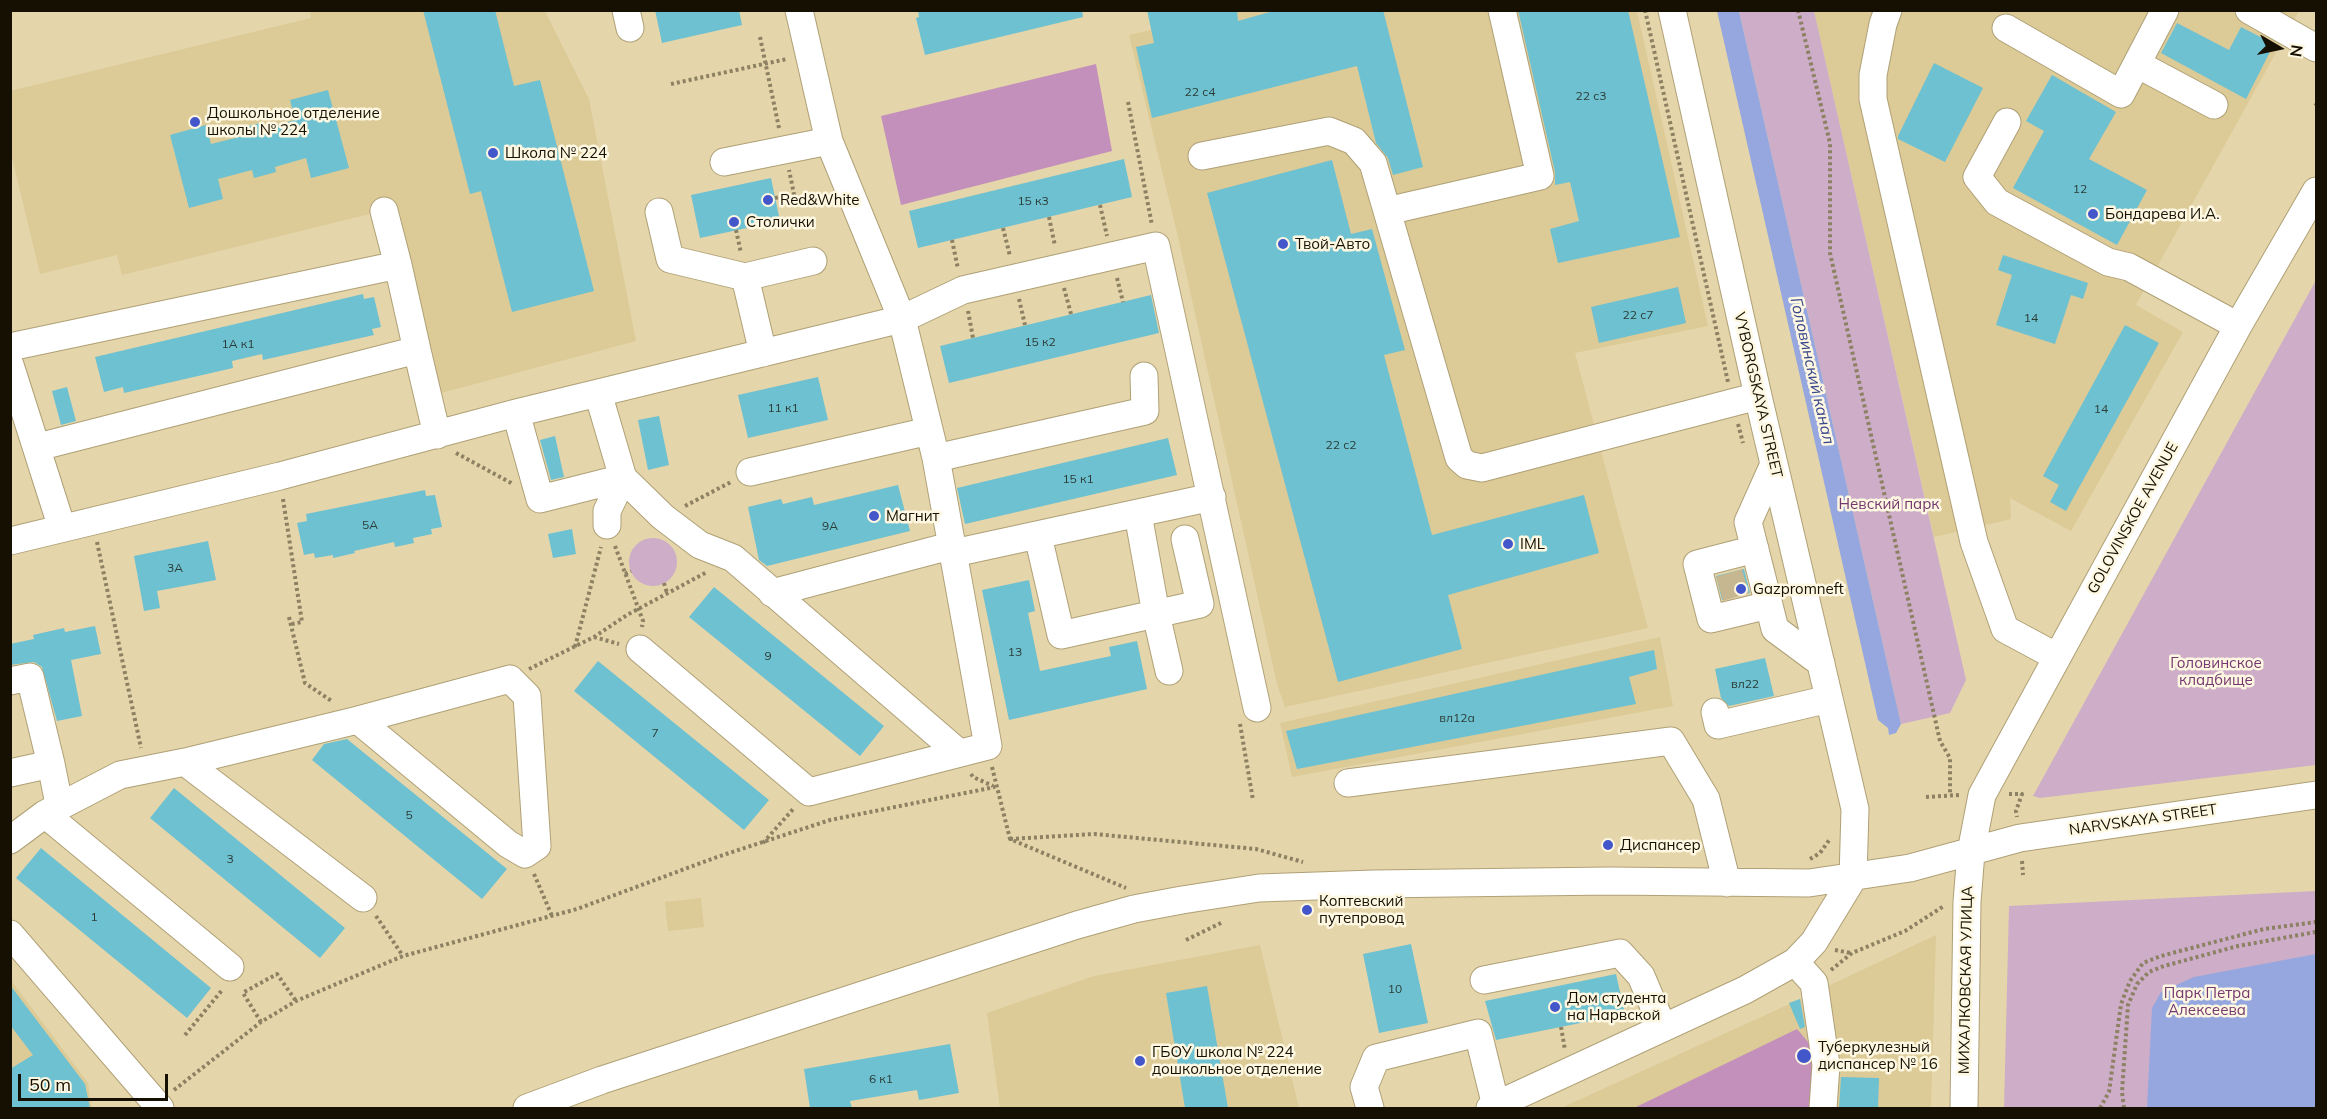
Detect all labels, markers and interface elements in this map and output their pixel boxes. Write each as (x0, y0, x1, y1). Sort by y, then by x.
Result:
north arrow (2249, 18, 2309, 78)
text: N (2286, 43, 2308, 58)
house number: 22 с4 (1185, 85, 1215, 99)
house number: 22 с3 (1576, 89, 1606, 103)
place label: Дошкольное отделение школы № 224 (207, 104, 380, 139)
marker: Дошкольное отделение школы № 224 (188, 115, 202, 129)
place label: Школа № 224 (505, 144, 607, 162)
marker: Школа № 224 (486, 146, 500, 160)
house number: 12 (2073, 182, 2087, 196)
place label: Red&White (780, 191, 859, 209)
marker: Red&White (761, 193, 775, 207)
house number: 15 к3 (1017, 194, 1049, 208)
place label: Бондарева И.А. (2105, 205, 2220, 223)
marker: Бондарева И.А. (2086, 207, 2100, 221)
place label: Столички (746, 213, 815, 231)
marker: Столички (727, 215, 741, 229)
place label: Твой-Авто (1295, 235, 1370, 253)
marker: Твой-Авто (1276, 237, 1290, 251)
water label: Головинский канал (1786, 296, 1838, 446)
house number: 22 с7 (1623, 308, 1653, 322)
street label: VYBORGSKAYA STREET (1730, 310, 1786, 480)
house number: 14 (2024, 311, 2038, 325)
house number: 15 к2 (1024, 335, 1056, 349)
house number: 1А к1 (222, 337, 254, 351)
house number: 11 к1 (767, 401, 799, 415)
house number: 14 (2094, 402, 2108, 416)
house number: 22 с2 (1326, 438, 1356, 452)
street label: GOLOVINSKOE AVENUE (2084, 439, 2182, 597)
house number: 15 к1 (1062, 472, 1094, 486)
park label: Невский парк (1839, 495, 1939, 513)
place label: Магнит (886, 507, 939, 525)
marker: Магнит (867, 509, 881, 523)
house number: 5А (362, 518, 378, 532)
house number: 9А (822, 519, 838, 533)
place label: IML (1520, 535, 1545, 553)
marker: IML (1501, 537, 1515, 551)
house number: 3А (167, 561, 183, 575)
place label: Gazpromneft (1753, 580, 1844, 598)
marker: Gazpromneft (1734, 582, 1748, 596)
house number: 13 (1008, 645, 1022, 659)
house number: 9 (764, 649, 772, 663)
park label: Головинское кладбище (2170, 654, 2262, 689)
house number: вл22 (1731, 677, 1759, 691)
house number: вл12а (1439, 711, 1475, 725)
house number: 7 (651, 726, 659, 740)
street label: NARVSKAYA STREET (2068, 801, 2218, 839)
house number: 5 (405, 808, 413, 822)
place label: Диспансер (1620, 836, 1701, 854)
marker: Диспансер (1601, 838, 1615, 852)
house number: 3 (226, 852, 234, 866)
street label: МИХАЛКОВСКАЯ УЛИЦА (1955, 886, 1977, 1074)
place label: Коптевский путепровод (1319, 892, 1404, 927)
marker: Коптевский путепровод (1300, 903, 1314, 917)
house number: 1 (90, 910, 98, 924)
house number: 10 (1388, 982, 1402, 996)
park label: Парк Петра Алексеева (2164, 984, 2250, 1019)
place label: Дом студента на Нарвской (1567, 989, 1666, 1024)
marker: Дом студента на Нарвской (1548, 1000, 1562, 1014)
place label: Туберкулезный диспансер № 16 (1818, 1038, 1938, 1073)
place label: ГБОУ школа № 224 дошкольное отделение (1152, 1043, 1322, 1078)
marker: Туберкулезный диспансер № 16 (1795, 1047, 1813, 1065)
marker: ГБОУ школа № 224 дошкольное отделение (1133, 1054, 1147, 1068)
scale bar (21, 1062, 171, 1100)
house number: 6 к1 (869, 1072, 893, 1086)
text: 50 m (29, 1073, 71, 1096)

